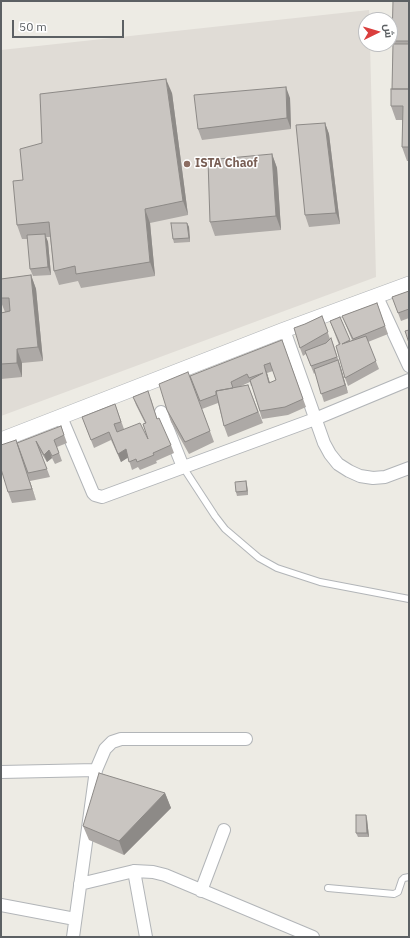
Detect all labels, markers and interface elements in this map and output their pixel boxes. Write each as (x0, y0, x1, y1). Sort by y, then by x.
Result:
scale bar (14, 12, 126, 38)
north arrow (358, 12, 398, 52)
text: 50 m (19, 19, 47, 34)
text: ش (381, 23, 397, 39)
place label: ISTA Chaof (195, 157, 257, 171)
marker: ISTA Chaof (182, 159, 192, 169)

